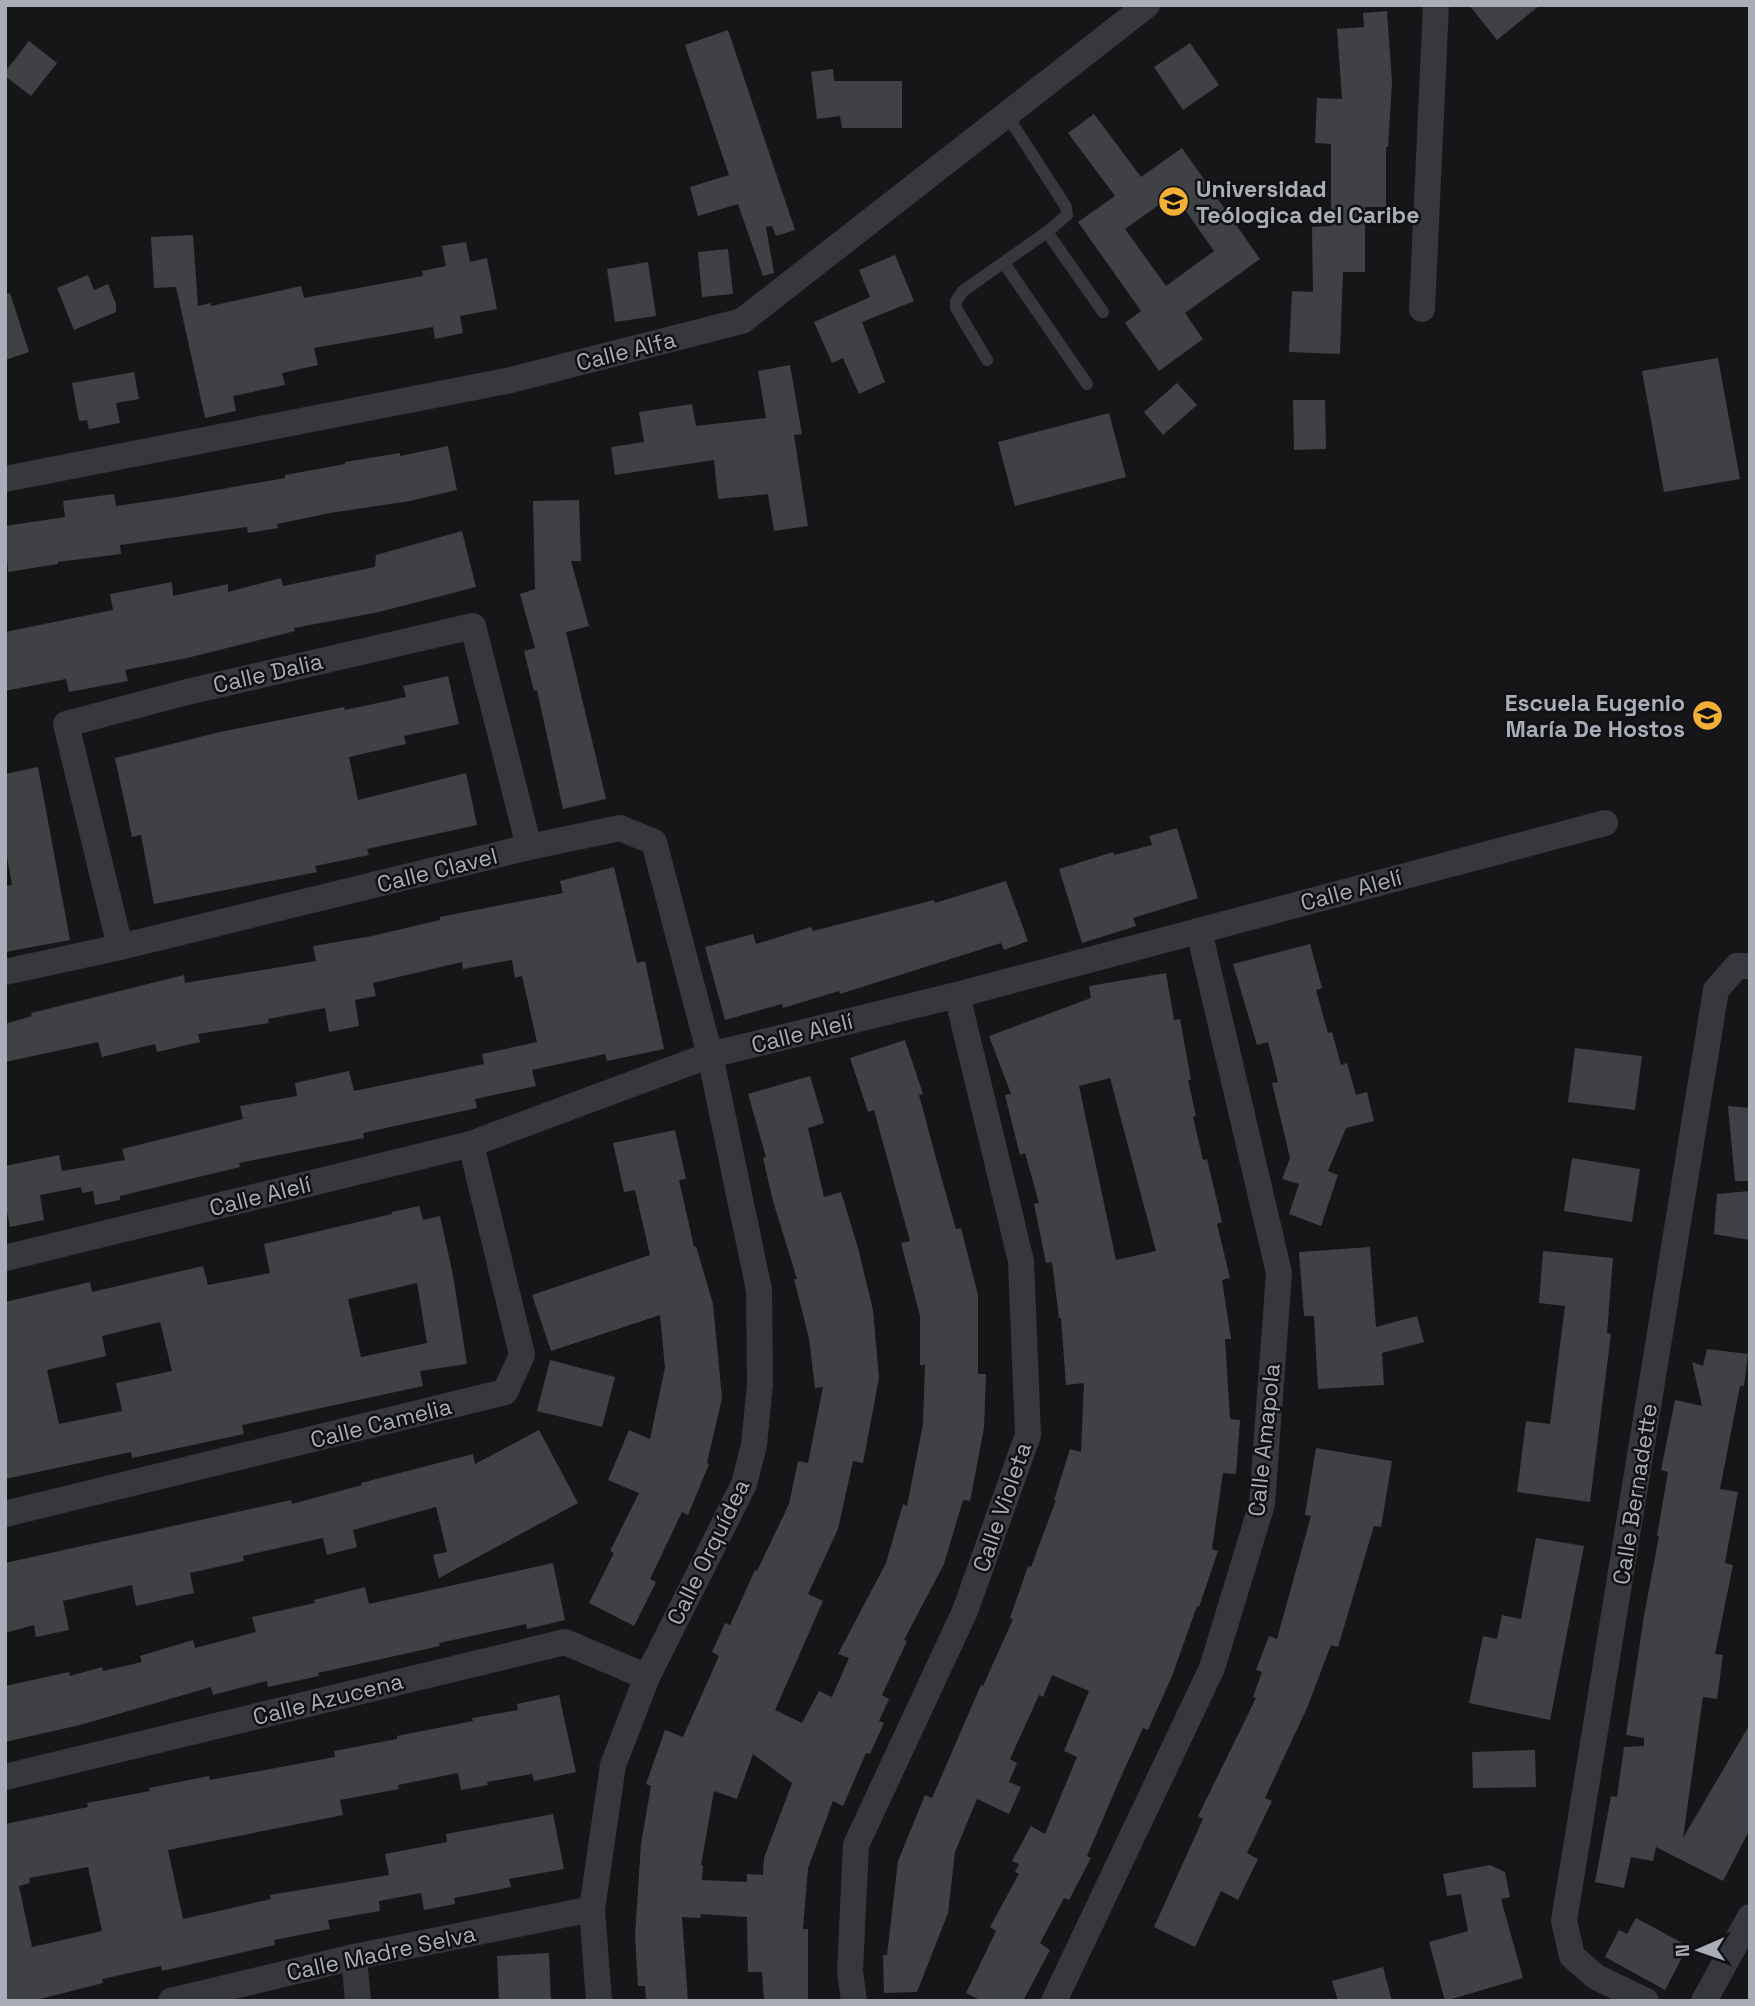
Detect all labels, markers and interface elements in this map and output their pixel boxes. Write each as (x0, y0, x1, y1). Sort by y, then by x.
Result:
place label: Universidad Teólogica del Caribe (1196, 174, 1420, 230)
school or university icon: Universidad Teólogica del Caribe (1156, 185, 1190, 219)
street label: Calle Alfa (573, 324, 679, 378)
street label: Calle Dalia (210, 646, 326, 700)
place label: Escuela Eugenio María De Hostos (1505, 688, 1685, 744)
school or university icon: Escuela Eugenio María De Hostos (1691, 699, 1725, 733)
street label: Calle Clavel (374, 841, 500, 899)
street label: Calle Alelí (1297, 862, 1405, 918)
street label: Calle Alelí (748, 1006, 856, 1060)
street label: Calle Alelí (206, 1169, 314, 1223)
street label: Calle Amapola (1241, 1362, 1287, 1518)
street label: Calle Camelia (307, 1391, 455, 1455)
street label: Calle Bernadette (1606, 1401, 1664, 1587)
street label: Calle Violeta (966, 1438, 1038, 1576)
street label: Calle Orquídea (660, 1474, 756, 1630)
street label: Calle Azucena (250, 1666, 406, 1732)
north arrow (1664, 1915, 1734, 1985)
street label: Calle Madre Selva (284, 1918, 478, 1988)
text: N (1670, 1944, 1695, 1957)

